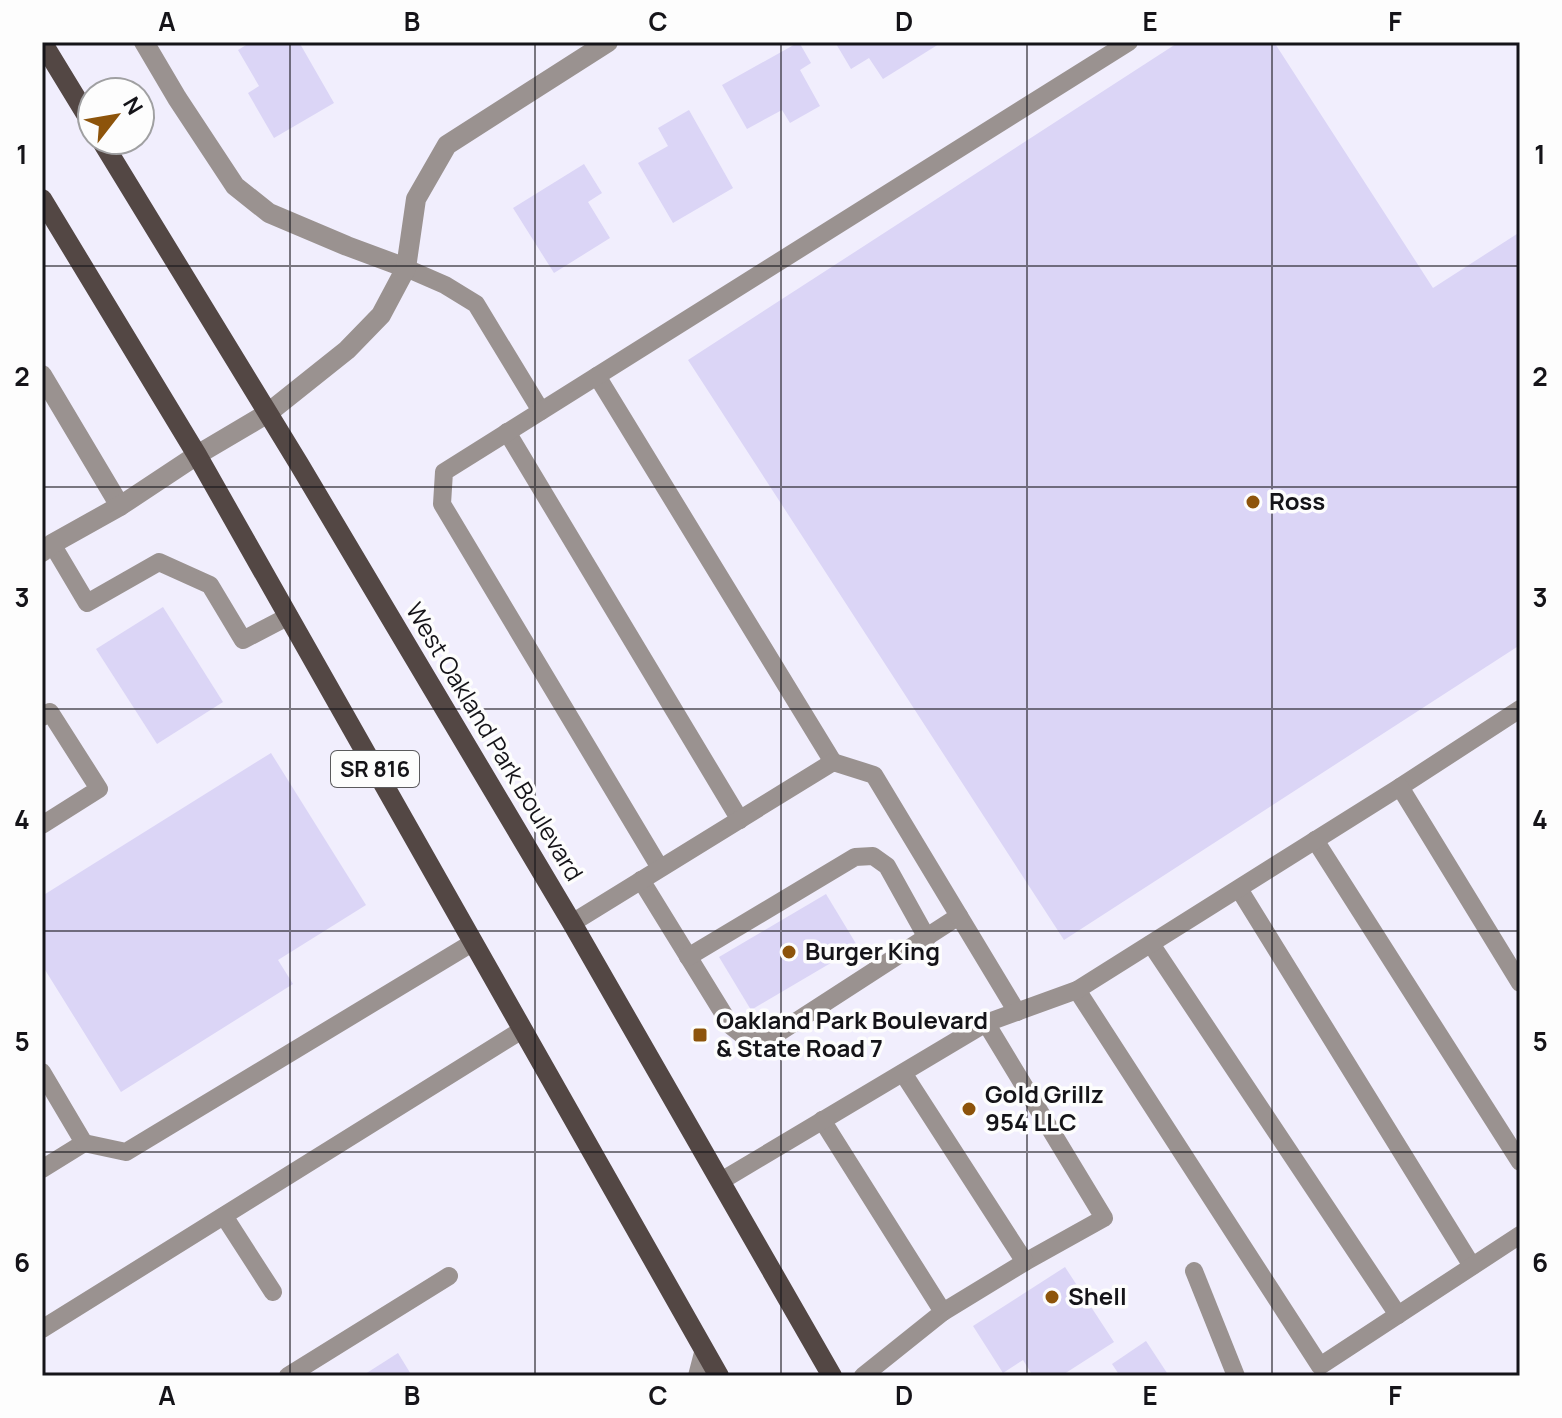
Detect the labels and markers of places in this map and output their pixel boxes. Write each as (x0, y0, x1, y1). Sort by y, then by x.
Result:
place label: Ross (1269, 484, 1325, 517)
marker: Ross (1244, 493, 1262, 511)
place label: Burger King (805, 934, 940, 967)
marker: Burger King (780, 943, 798, 961)
place label: Oakland Park Boulevard & State Road 7 (716, 1003, 988, 1064)
marker: Oakland Park Boulevard & State Road 7 (691, 1026, 709, 1044)
place label: Gold Grillz 954 LLC (985, 1077, 1104, 1138)
marker: Gold Grillz 954 LLC (960, 1100, 978, 1118)
place label: Shell (1068, 1279, 1127, 1312)
marker: Shell (1043, 1288, 1061, 1306)

